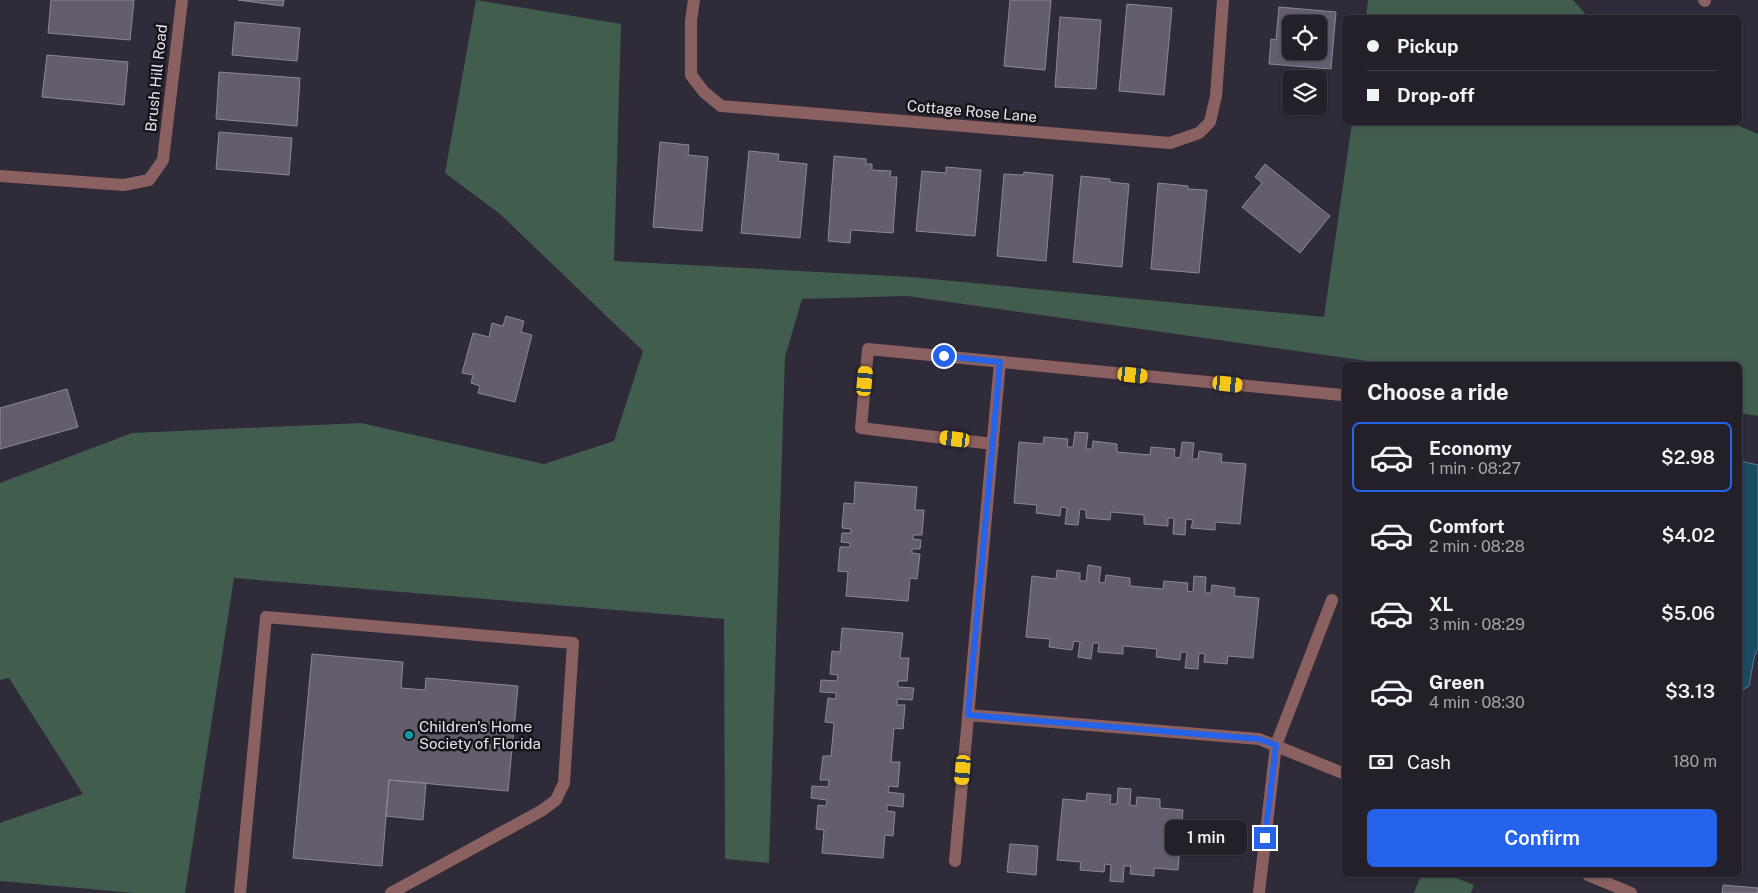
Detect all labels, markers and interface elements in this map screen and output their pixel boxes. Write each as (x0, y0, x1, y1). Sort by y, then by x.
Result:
map controls (1282, 15, 1327, 115)
button: locate (1282, 15, 1327, 60)
street label: Brush Hill Road (142, 23, 170, 133)
text: Pickup (1397, 35, 1459, 57)
button: layers (1282, 70, 1327, 115)
text: Drop-off (1397, 84, 1474, 106)
street label: Cottage Rose Lane (906, 97, 1038, 125)
route start (933, 345, 955, 367)
car (856, 365, 873, 397)
car (1117, 366, 1148, 384)
car (1212, 375, 1243, 393)
text: Choose a ride (1367, 379, 1509, 405)
car (939, 430, 970, 448)
icon: car (1369, 435, 1414, 480)
text: Economy (1429, 437, 1512, 459)
text: $2.98 (1661, 446, 1715, 468)
text: 1 min · 08:27 (1429, 459, 1521, 478)
icon: car (1369, 513, 1414, 558)
text: Comfort (1429, 515, 1505, 537)
text: $4.02 (1662, 524, 1715, 546)
text: 2 min · 08:28 (1429, 537, 1525, 556)
icon: car (1369, 591, 1414, 636)
text: XL (1429, 593, 1454, 615)
text: $5.06 (1661, 602, 1715, 624)
text: 3 min · 08:29 (1429, 615, 1525, 634)
icon: car (1369, 669, 1414, 714)
text: Green (1429, 671, 1484, 693)
text: $3.13 (1665, 680, 1715, 702)
text: 4 min · 08:30 (1429, 693, 1525, 712)
place label: Children's Home Society of Florida (419, 718, 541, 752)
marker: Children's Home Society of Florida (403, 729, 415, 741)
icon: cash (1367, 748, 1395, 776)
text: Cash (1407, 751, 1451, 773)
text: 180 m (1673, 752, 1717, 771)
car (954, 754, 971, 786)
button: Confirm (1367, 809, 1717, 867)
callout: 1 min (1165, 820, 1248, 856)
route end (1254, 827, 1276, 849)
text: 1 min (1187, 828, 1225, 847)

